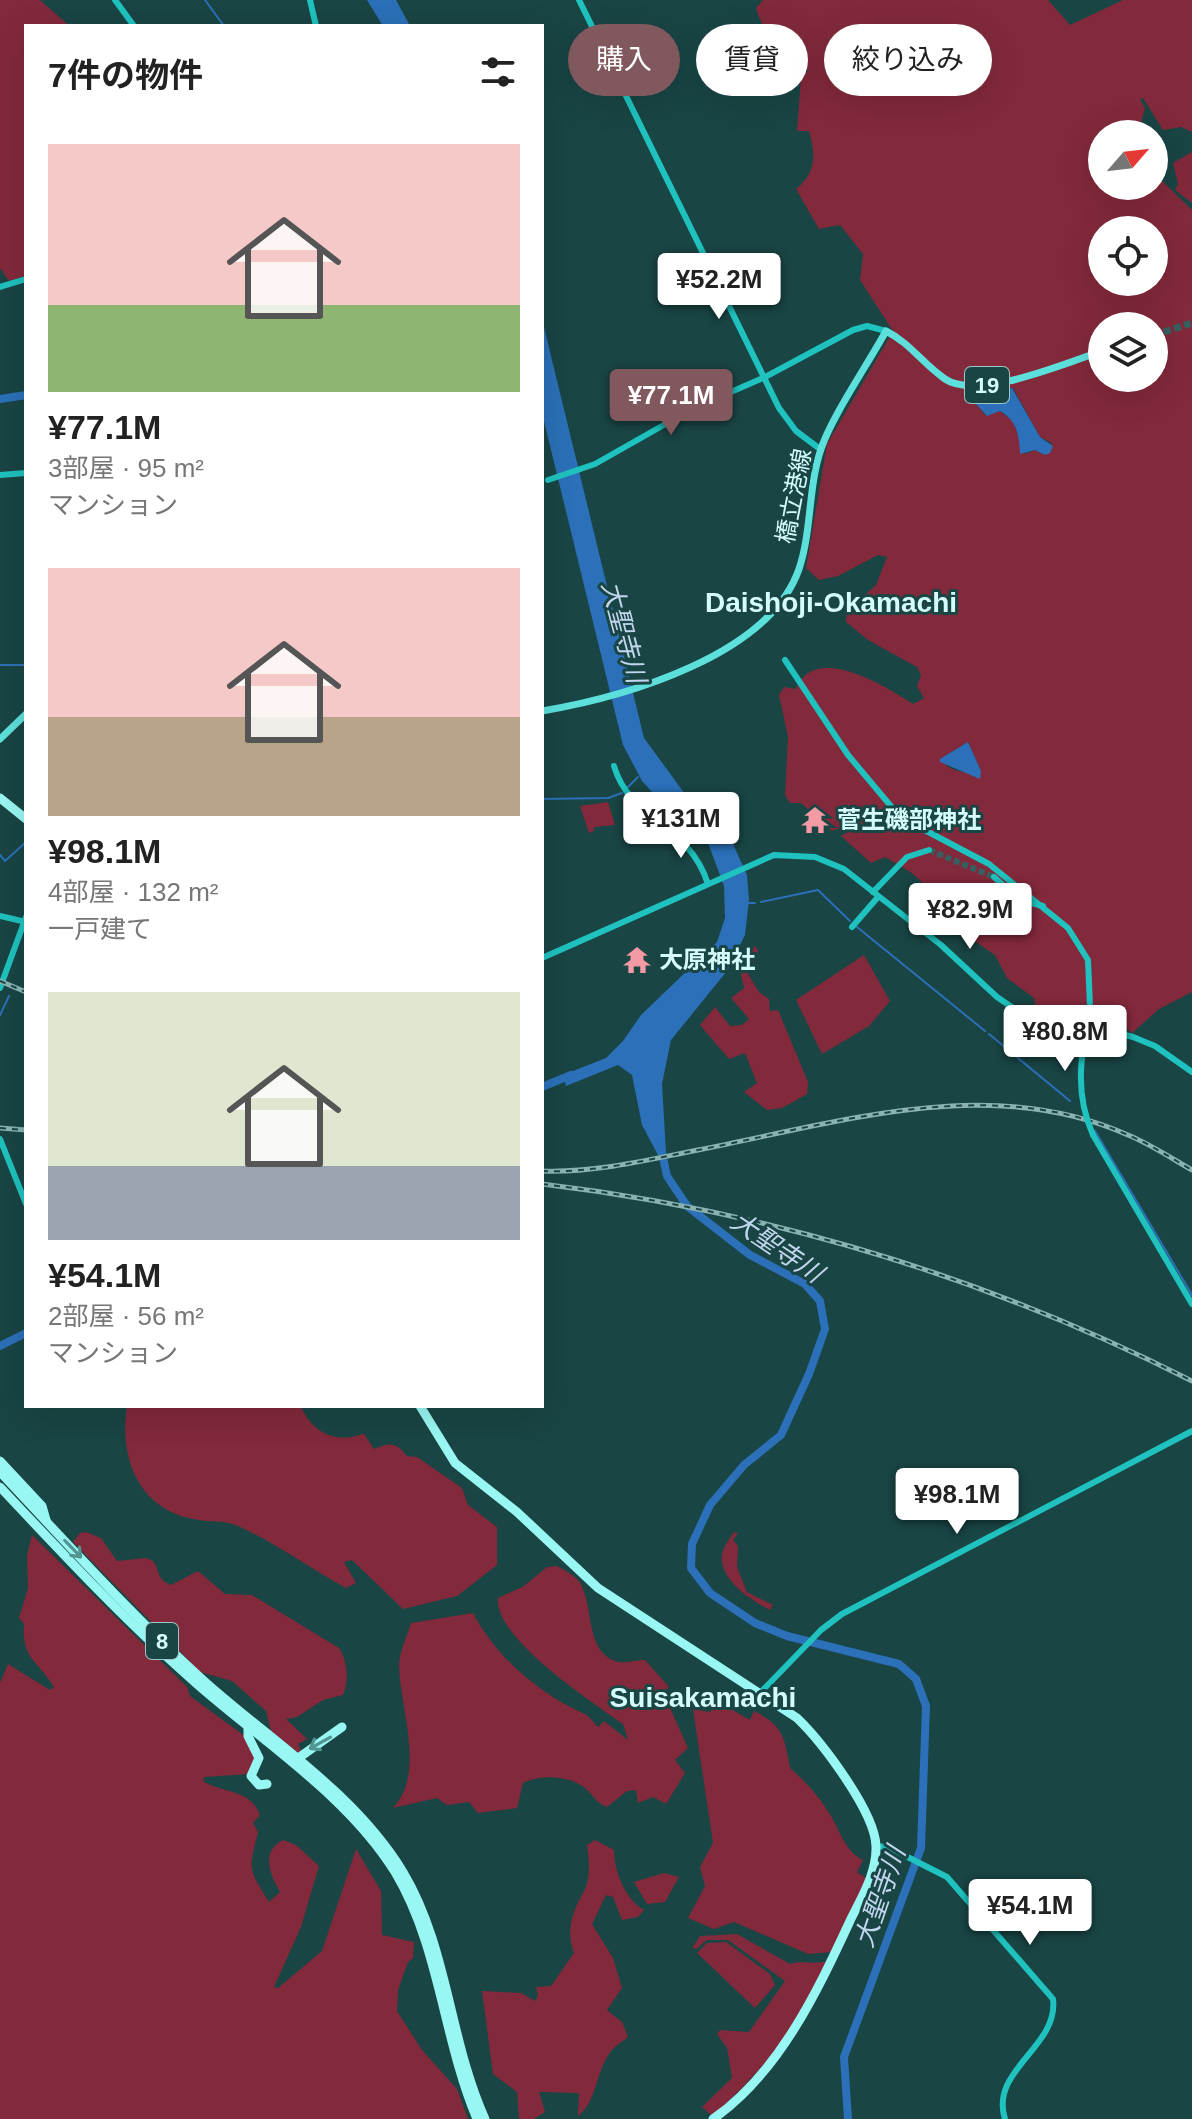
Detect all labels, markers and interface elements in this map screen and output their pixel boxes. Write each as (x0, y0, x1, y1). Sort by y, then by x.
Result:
chip: 購入 (568, 24, 680, 96)
chip: 賃貸 (696, 24, 808, 96)
chip: 絞り込み (824, 24, 992, 96)
icon: filters (476, 50, 520, 94)
text: 7件の物件 (48, 56, 203, 94)
north arrow (1088, 120, 1168, 200)
map controls (1088, 120, 1168, 392)
icon: home (212, 196, 356, 340)
button: locate (1088, 216, 1168, 296)
pin: ¥52.2M (654, 253, 784, 321)
text: ¥52.2M (676, 264, 762, 294)
button: layers (1088, 312, 1168, 392)
road number: 19 (965, 367, 1009, 403)
pin: ¥77.1M (606, 369, 736, 437)
text: ¥77.1M (628, 380, 714, 410)
text: ¥77.1M (48, 408, 161, 446)
street label: 橋立港線 (771, 446, 816, 546)
text: 3部屋 · 95 m² (48, 453, 204, 483)
text: マンション (48, 490, 178, 520)
water label: 大聖寺川 (596, 578, 653, 689)
district label: Daishoji-Okamachi (705, 587, 957, 618)
icon: home (212, 620, 356, 764)
pin: ¥131M (625, 792, 737, 860)
text: ¥131M (641, 803, 721, 833)
temple icon: 菅生磯部神社 (800, 805, 830, 835)
place label: 菅生磯部神社 (837, 806, 981, 833)
text: ¥98.1M (48, 832, 161, 870)
text: 4部屋 · 132 m² (48, 877, 219, 907)
pin: ¥82.9M (905, 883, 1035, 951)
text: ¥82.9M (927, 894, 1013, 924)
text: 一戸建て (48, 914, 152, 944)
temple icon: 大原神社 (622, 945, 652, 975)
place label: 大原神社 (659, 946, 755, 973)
pin: ¥80.8M (1000, 1005, 1130, 1073)
text: ¥80.8M (1022, 1016, 1108, 1046)
icon: home (212, 1044, 356, 1188)
water label: 大聖寺川 (725, 1205, 831, 1290)
text: ¥54.1M (48, 1256, 161, 1294)
text: 2部屋 · 56 m² (48, 1301, 204, 1331)
text: マンション (48, 1338, 178, 1368)
pin: ¥98.1M (892, 1468, 1022, 1536)
text: ¥98.1M (914, 1479, 1000, 1509)
one-way arrow (63, 1538, 82, 1558)
road number: 8 (146, 1623, 178, 1659)
district label: Suisakamachi (610, 1682, 796, 1713)
one-way arrow (309, 1735, 332, 1751)
water label: 大聖寺川 (849, 1840, 912, 1951)
pin: ¥54.1M (965, 1879, 1095, 1947)
text: ¥54.1M (987, 1890, 1073, 1920)

